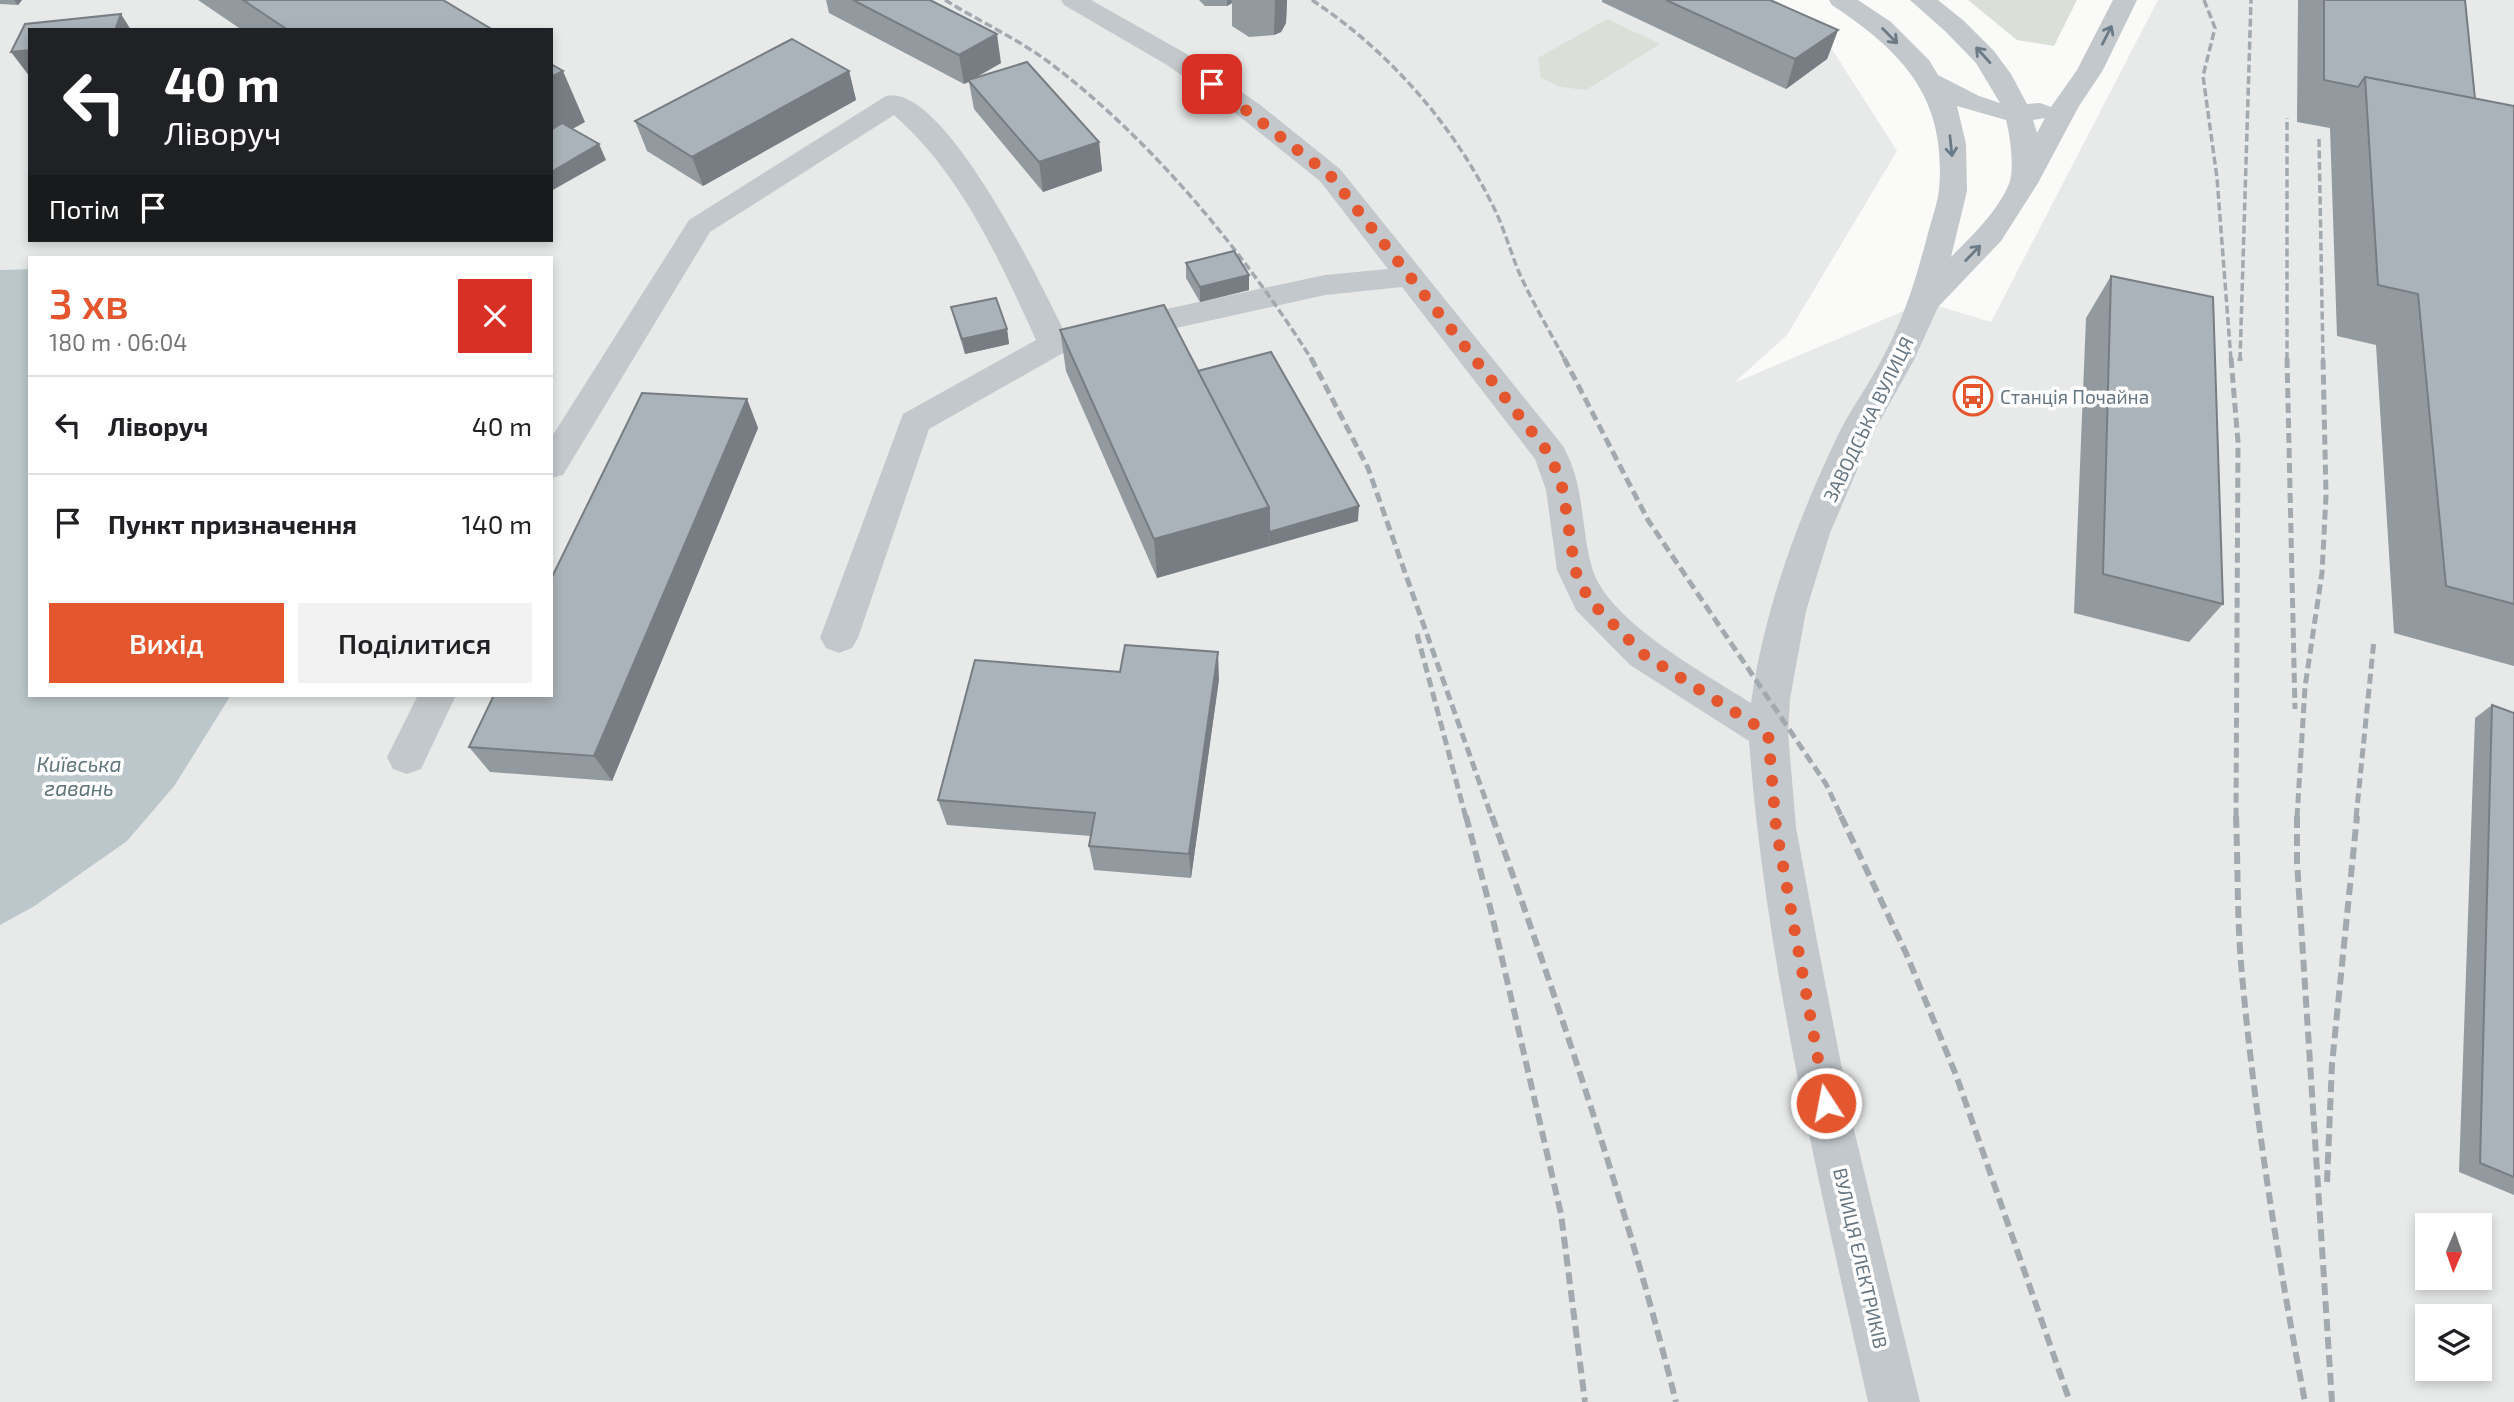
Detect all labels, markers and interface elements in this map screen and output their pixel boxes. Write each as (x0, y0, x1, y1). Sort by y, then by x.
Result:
one-way arrow (2101, 25, 2115, 46)
one-way arrow (1882, 27, 1899, 44)
one-way arrow (1975, 47, 1991, 65)
text: 40 m (164, 53, 280, 112)
pin (1182, 54, 1242, 114)
icon: left (49, 56, 140, 147)
icon: arrive (1193, 65, 1231, 103)
text: Ліворуч (164, 113, 281, 151)
one-way arrow (1945, 134, 1958, 157)
icon: arrive (134, 189, 172, 227)
text: Потім (49, 193, 120, 224)
one-way arrow (1964, 245, 1981, 262)
text: 3 хв (49, 277, 129, 327)
button: close (458, 279, 532, 353)
text: 180 m · 06:04 (49, 328, 187, 356)
street label: ЗАВОДСЬКА ВУЛИЦЯ (1818, 333, 1918, 505)
bus stop icon: Станція Почайна (1952, 375, 1994, 417)
place label: Станція Почайна (2000, 385, 2149, 408)
icon: left (49, 406, 87, 444)
text: Ліворуч (108, 410, 208, 441)
text: 40 m (472, 410, 532, 441)
icon: arrive (49, 504, 87, 542)
text: Пункт призначення (108, 508, 357, 539)
text: 140 m (461, 508, 532, 539)
button: Вихід (49, 603, 284, 683)
button: Поділитися (298, 603, 532, 683)
water label: Київська гавань (36, 751, 122, 800)
position arrow (1789, 1066, 1863, 1140)
street label: ВУЛИЦЯ ЕЛЕКТРИКІВ (1829, 1165, 1893, 1351)
north arrow (2415, 1213, 2492, 1290)
map controls (2415, 1213, 2492, 1381)
button: layers (2415, 1304, 2492, 1381)

